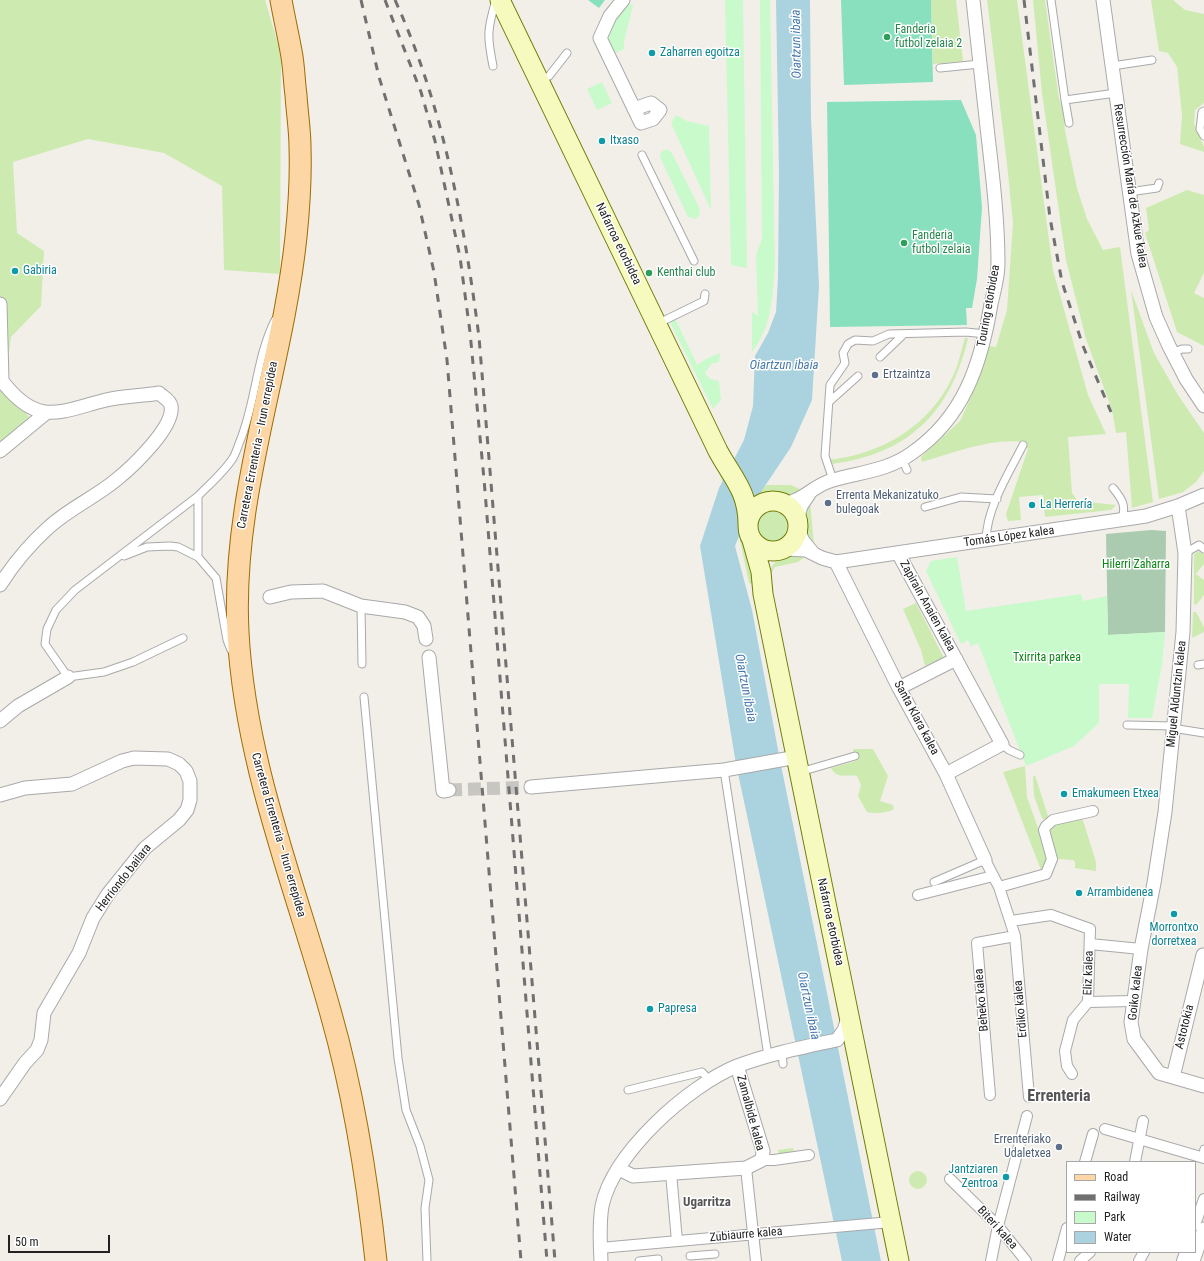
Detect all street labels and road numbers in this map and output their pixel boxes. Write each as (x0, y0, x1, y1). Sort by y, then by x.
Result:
street label: Resurrección María de Azkue kalea (1110, 103, 1150, 269)
street label: Nafarroa etorbidea (592, 201, 644, 287)
street label: Touring etorbidea (975, 264, 1003, 348)
street label: Carretera Errenteria – Irun errepidea (235, 360, 281, 530)
street label: Tomás López kalea (963, 524, 1055, 550)
street label: Zapirain Anaien kalea (896, 558, 958, 654)
street label: Miguel Alduntzin kalea (1164, 640, 1190, 748)
street label: Santa Klara kalea (890, 678, 942, 758)
street label: Carretera Errenteria – Irun errepidea (248, 751, 308, 919)
street label: Herriondo bailara (93, 841, 155, 915)
street label: Nafarroa etorbidea (814, 877, 846, 967)
street label: Eliz kalea (1081, 950, 1097, 996)
street label: Goiko kalea (1126, 965, 1146, 1021)
street label: Beheko kalea (972, 968, 992, 1032)
street label: Erdiko kalea (1011, 980, 1031, 1038)
street label: Astotokia (1173, 1003, 1197, 1051)
street label: Zamalbide kalea (733, 1074, 767, 1152)
street label: Biteri kalea (974, 1204, 1020, 1252)
street label: Zubiaurre kalea (709, 1225, 783, 1245)

